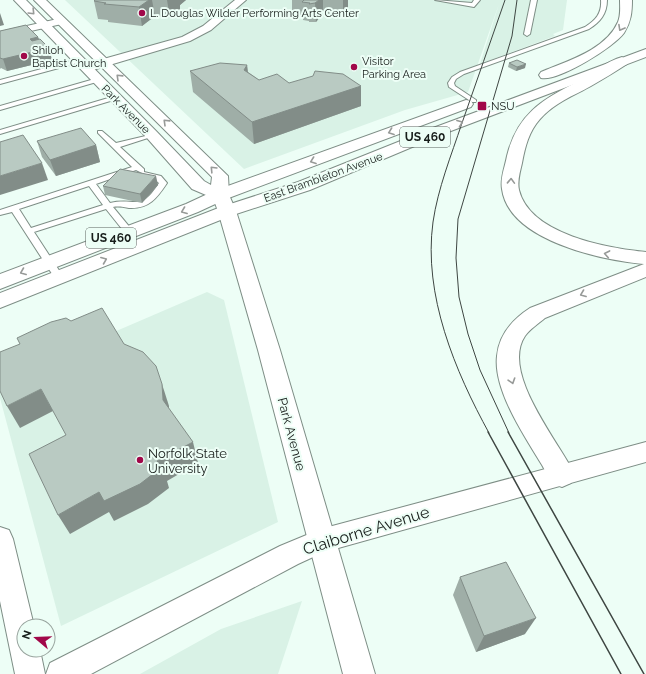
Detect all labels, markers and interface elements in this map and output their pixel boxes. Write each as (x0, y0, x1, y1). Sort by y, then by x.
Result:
one-way arrow (27, 7, 35, 15)
place label: L. Douglas Wilder Performing Arts Center (150, 7, 359, 20)
marker: L. Douglas Wilder Performing Arts Center (137, 8, 147, 18)
one-way arrow (618, 24, 625, 31)
place label: Shiloh Baptist Church (32, 44, 107, 70)
marker: Shiloh Baptist Church (19, 51, 29, 61)
place label: Visitor Parking Area (362, 55, 426, 81)
marker: Visitor Parking Area (349, 62, 359, 72)
one-way arrow (116, 74, 124, 82)
street label: Park Avenue (99, 82, 153, 137)
marker: NSU (476, 100, 488, 112)
place label: NSU (491, 100, 514, 113)
one-way arrow (456, 119, 463, 127)
one-way arrow (163, 120, 170, 127)
one-way arrow (388, 127, 395, 136)
road number: US 460 (400, 127, 450, 147)
street label: East Brambleton Avenue (262, 150, 385, 205)
one-way arrow (309, 156, 316, 165)
one-way arrow (211, 167, 218, 174)
one-way arrow (506, 178, 515, 184)
one-way arrow (181, 206, 188, 214)
road number: US 460 (86, 228, 136, 248)
one-way arrow (604, 250, 610, 258)
one-way arrow (100, 256, 107, 264)
one-way arrow (20, 268, 27, 276)
one-way arrow (580, 289, 587, 297)
one-way arrow (507, 377, 516, 384)
street label: Park Avenue (275, 396, 309, 473)
place label: Norfolk State University (148, 446, 227, 476)
marker: Norfolk State University (135, 455, 145, 465)
street label: Claiborne Avenue (301, 502, 432, 559)
north arrow (16, 618, 56, 658)
text: N (20, 629, 35, 641)

